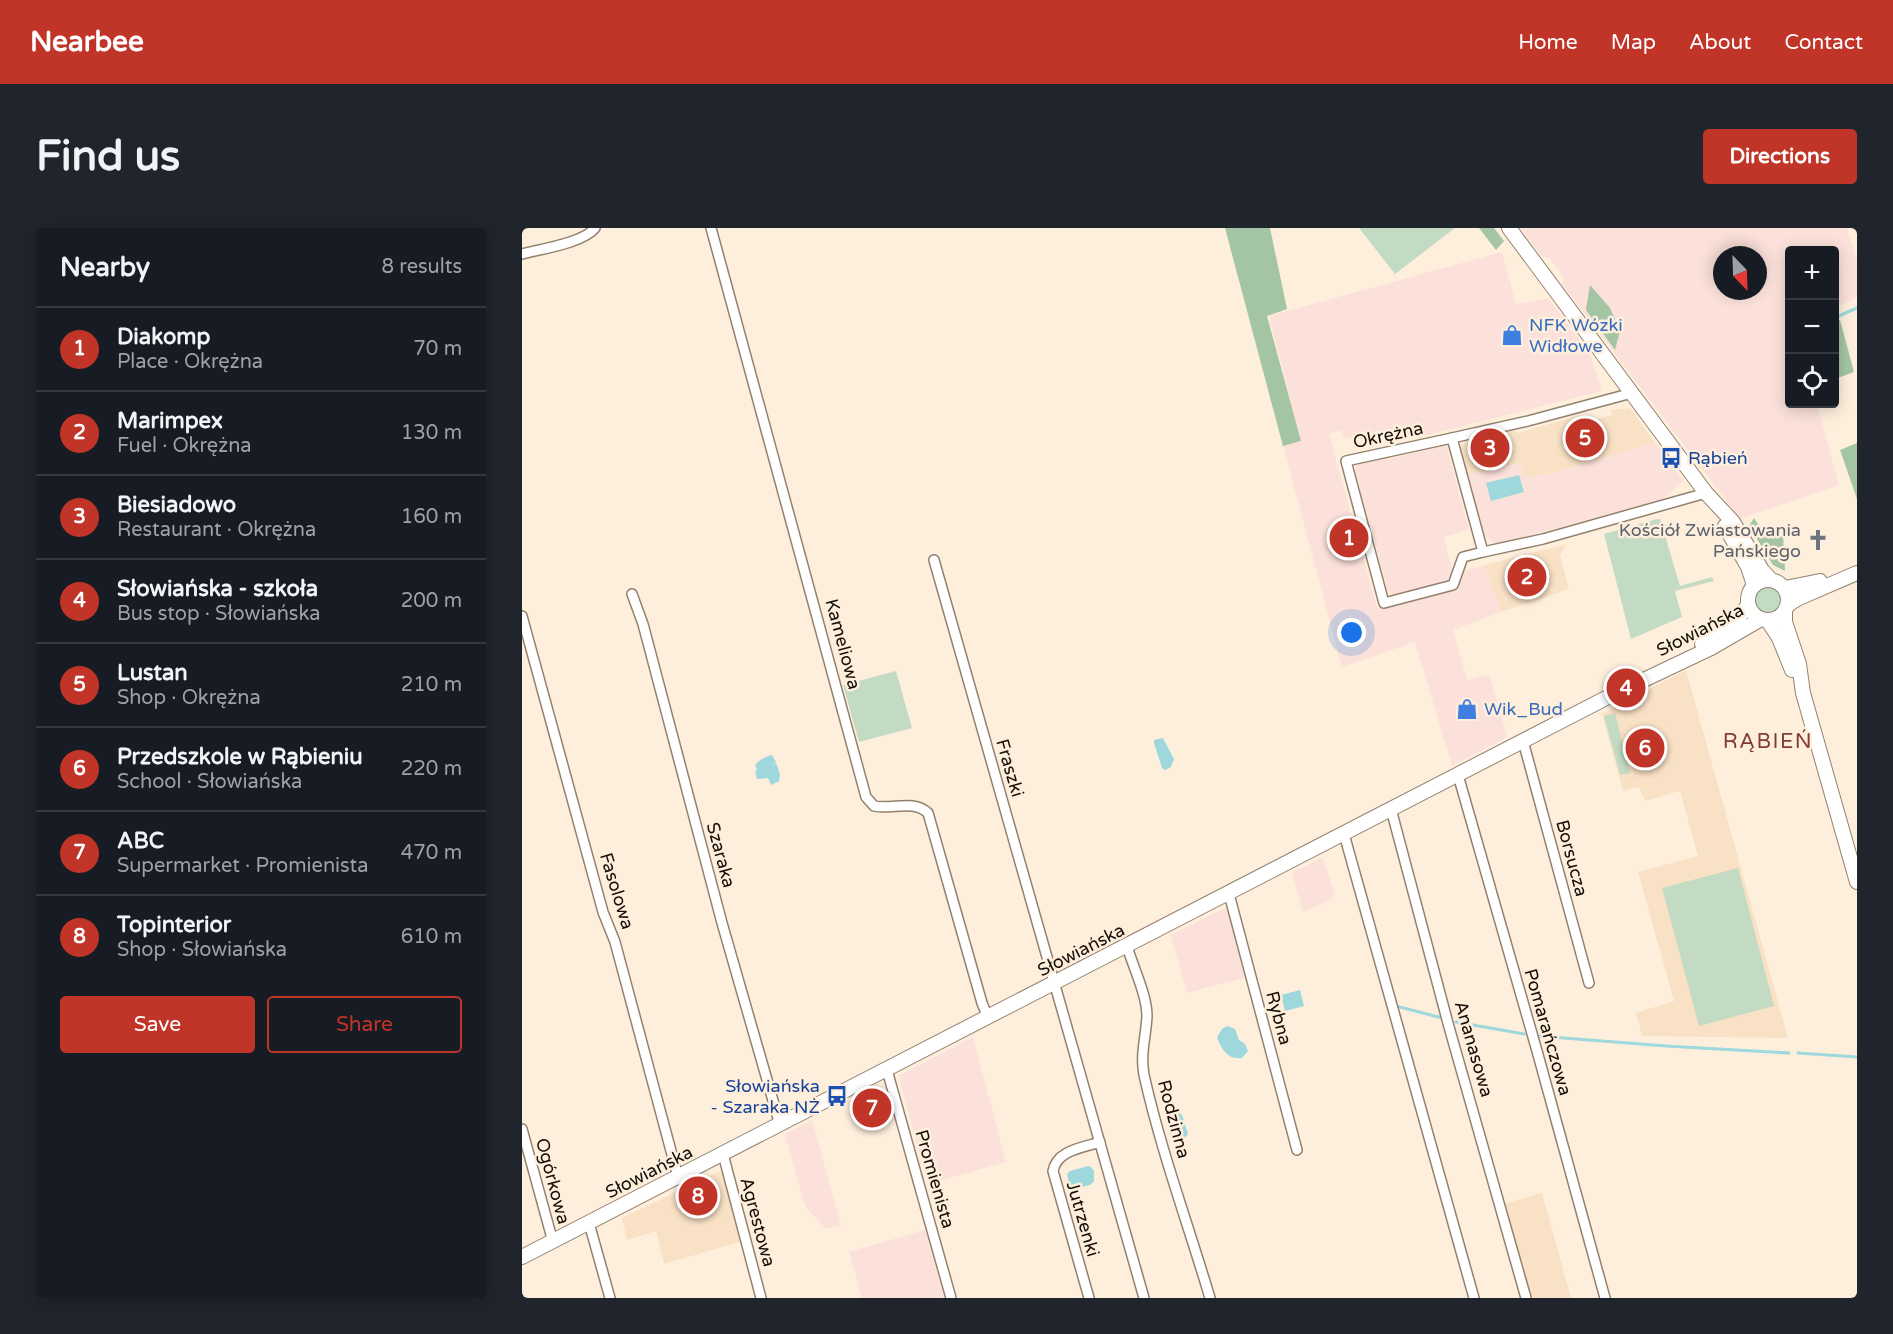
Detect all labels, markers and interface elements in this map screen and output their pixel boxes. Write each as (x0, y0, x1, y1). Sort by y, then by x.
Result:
text: Nearbee (30, 25, 144, 59)
text: Home (1518, 30, 1578, 55)
text: Map (1611, 30, 1656, 55)
text: About (1689, 30, 1751, 55)
text: Contact (1784, 30, 1863, 55)
button: Directions (1703, 129, 1857, 184)
text: Find us (36, 131, 180, 182)
north arrow (1713, 246, 1767, 300)
map controls (1785, 246, 1839, 408)
button: + (1785, 246, 1839, 300)
text: Nearby (60, 252, 150, 283)
text: 8 results (382, 255, 462, 279)
button: − (1785, 300, 1839, 354)
place label: NFK Wózki Widłowe (1529, 314, 1623, 357)
shop icon: NFK Wózki Widłowe (1500, 323, 1524, 347)
text: Diakomp (117, 324, 210, 350)
text: 1 (73, 337, 86, 361)
text: 70 m (413, 337, 462, 361)
text: Place · Okrężna (117, 350, 263, 374)
button: locate (1785, 354, 1839, 408)
text: Marimpex (117, 408, 223, 434)
pin: 5 (1566, 416, 1604, 460)
street label: Okrężna (1351, 417, 1425, 453)
text: 2 (73, 421, 86, 445)
text: 130 m (401, 421, 462, 445)
pin: 3 (1470, 426, 1510, 470)
text: Fuel · Okrężna (117, 434, 252, 458)
bus stop icon: Rąbień (1659, 446, 1683, 470)
place label: Rąbień (1688, 447, 1748, 469)
text: Biesiadowo (117, 492, 236, 518)
text: 3 (73, 505, 86, 529)
text: 160 m (401, 505, 462, 529)
pin: 1 (1330, 516, 1368, 560)
text: Restaurant · Okrężna (117, 518, 316, 542)
place label: Kościół Zwiastowania Pańskiego (1619, 519, 1801, 562)
church icon: Kościół Zwiastowania Pańskiego (1806, 528, 1830, 552)
pin: 2 (1508, 554, 1546, 600)
text: Słowiańska - szkoła (117, 576, 318, 602)
text: 4 (73, 589, 86, 613)
text: 200 m (401, 589, 462, 613)
street label: Kameliowa (820, 596, 866, 692)
street label: Słowiańska (1653, 599, 1747, 661)
text: Bus stop · Słowiańska (117, 602, 320, 626)
your location (1337, 618, 1366, 647)
text: Lustan (117, 660, 188, 686)
pin: 4 (1606, 666, 1646, 710)
text: 5 (73, 673, 86, 697)
text: 210 m (401, 673, 462, 697)
text: Shop · Okrężna (117, 686, 261, 710)
shop icon: Wik_Bud (1455, 697, 1479, 721)
place label: Wik_Bud (1484, 698, 1563, 720)
pin: 6 (1626, 726, 1664, 770)
district label: RĄBIEŃ (1723, 729, 1813, 754)
street label: Fraszki (991, 736, 1029, 800)
text: Przedszkole w Rąbieniu (117, 744, 363, 770)
text: 6 (73, 757, 86, 781)
text: 220 m (401, 757, 462, 781)
text: School · Słowiańska (117, 770, 302, 794)
street label: Borsucza (1551, 817, 1593, 899)
street label: Szaraka (702, 820, 740, 890)
text: ABC (117, 828, 164, 854)
text: 7 (73, 841, 86, 865)
text: 470 m (401, 841, 462, 865)
street label: Fasolowa (595, 850, 639, 932)
text: Supermarket · Promienista (117, 854, 368, 878)
text: Topinterior (117, 912, 231, 938)
street label: Słowiańska (1034, 919, 1128, 981)
text: 8 (73, 925, 86, 949)
text: 610 m (401, 925, 462, 949)
text: Shop · Słowiańska (117, 938, 287, 962)
street label: Pomarańczowa (1519, 966, 1577, 1098)
street label: Rybna (1261, 989, 1297, 1047)
button: Save (60, 996, 255, 1053)
button: Share (267, 996, 462, 1053)
street label: Ananasowa (1450, 998, 1498, 1100)
place label: Słowiańska - Szaraka NŻ (710, 1075, 820, 1118)
street label: Rodzinna (1153, 1077, 1195, 1161)
bus stop icon: Słowiańska - Szaraka NŻ (825, 1084, 849, 1108)
pin: 7 (852, 1086, 892, 1130)
street label: Promienista (910, 1127, 960, 1231)
street label: Ogórkowa (531, 1136, 575, 1226)
street label: Słowiańska (602, 1141, 696, 1203)
pin: 8 (678, 1174, 717, 1218)
street label: Agrestowa (735, 1175, 781, 1269)
street label: Jutrzenki (1062, 1179, 1104, 1259)

